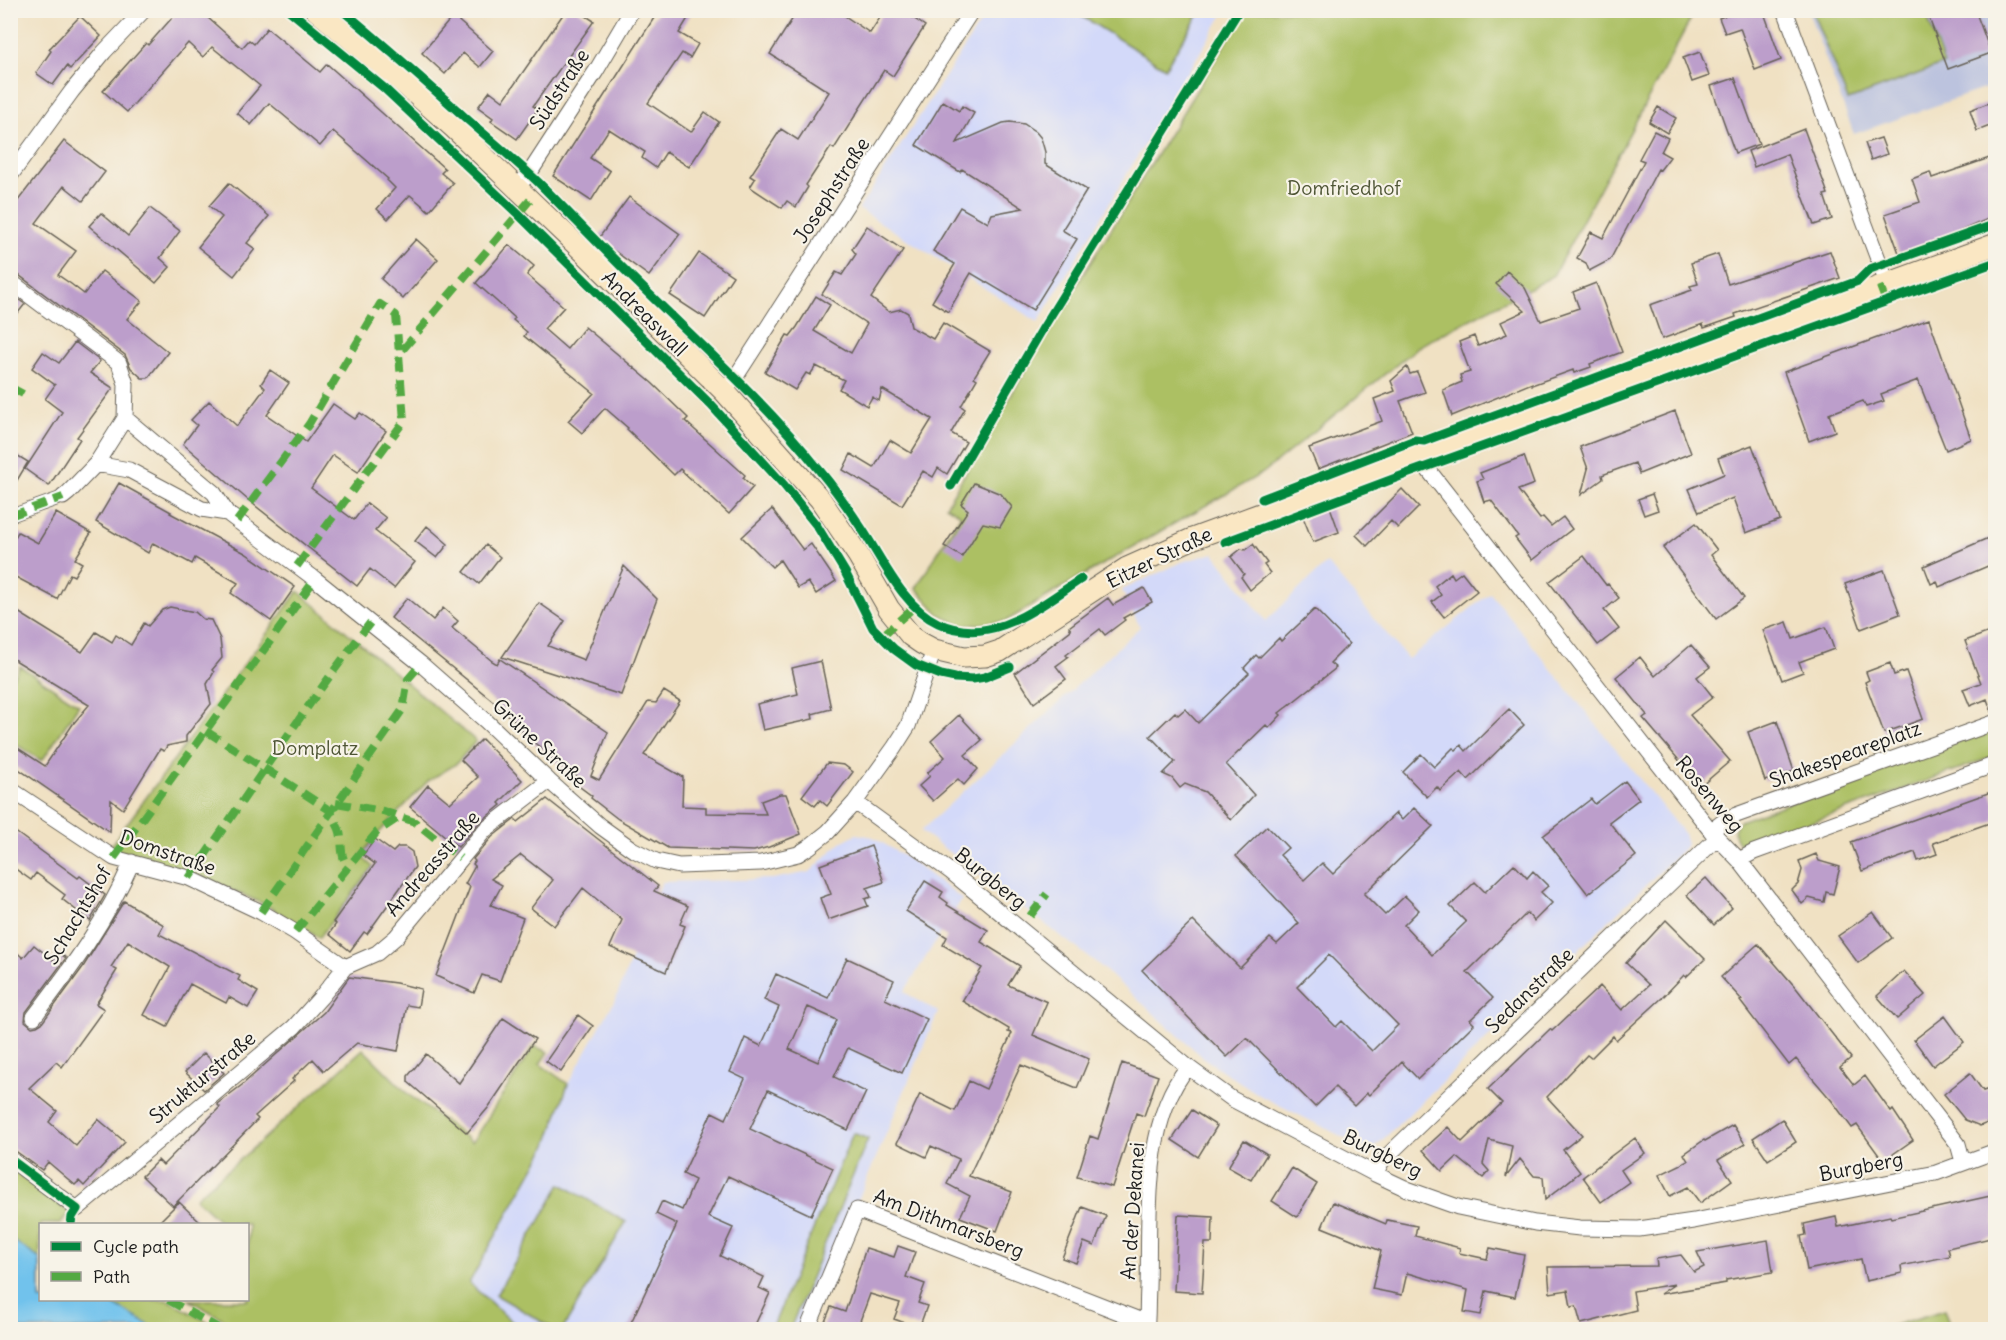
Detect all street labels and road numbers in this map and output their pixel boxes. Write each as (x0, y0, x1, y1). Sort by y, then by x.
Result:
street label: Südstraße (524, 44, 594, 134)
street label: Josephstraße (788, 132, 874, 248)
street label: Andreaswall (597, 265, 693, 361)
street label: Eitzer Straße (1102, 521, 1216, 593)
street label: Grüne Straße (488, 693, 592, 793)
street label: Shakespeareplatz (1766, 715, 1924, 793)
street label: Rosenweg (1671, 750, 1749, 838)
street label: Andreasstraße (379, 805, 485, 921)
street label: Domstraße (117, 824, 219, 880)
street label: Burgberg (950, 842, 1032, 914)
street label: Schachtshof (38, 861, 116, 969)
street label: Sedanstraße (1479, 942, 1579, 1038)
street label: Strukturstraße (144, 1025, 260, 1129)
street label: Burgberg (1339, 1123, 1427, 1183)
street label: An der Dekanei (1115, 1141, 1149, 1281)
street label: Burgberg (1817, 1146, 1905, 1186)
street label: Am Dithmarsberg (870, 1183, 1028, 1263)

